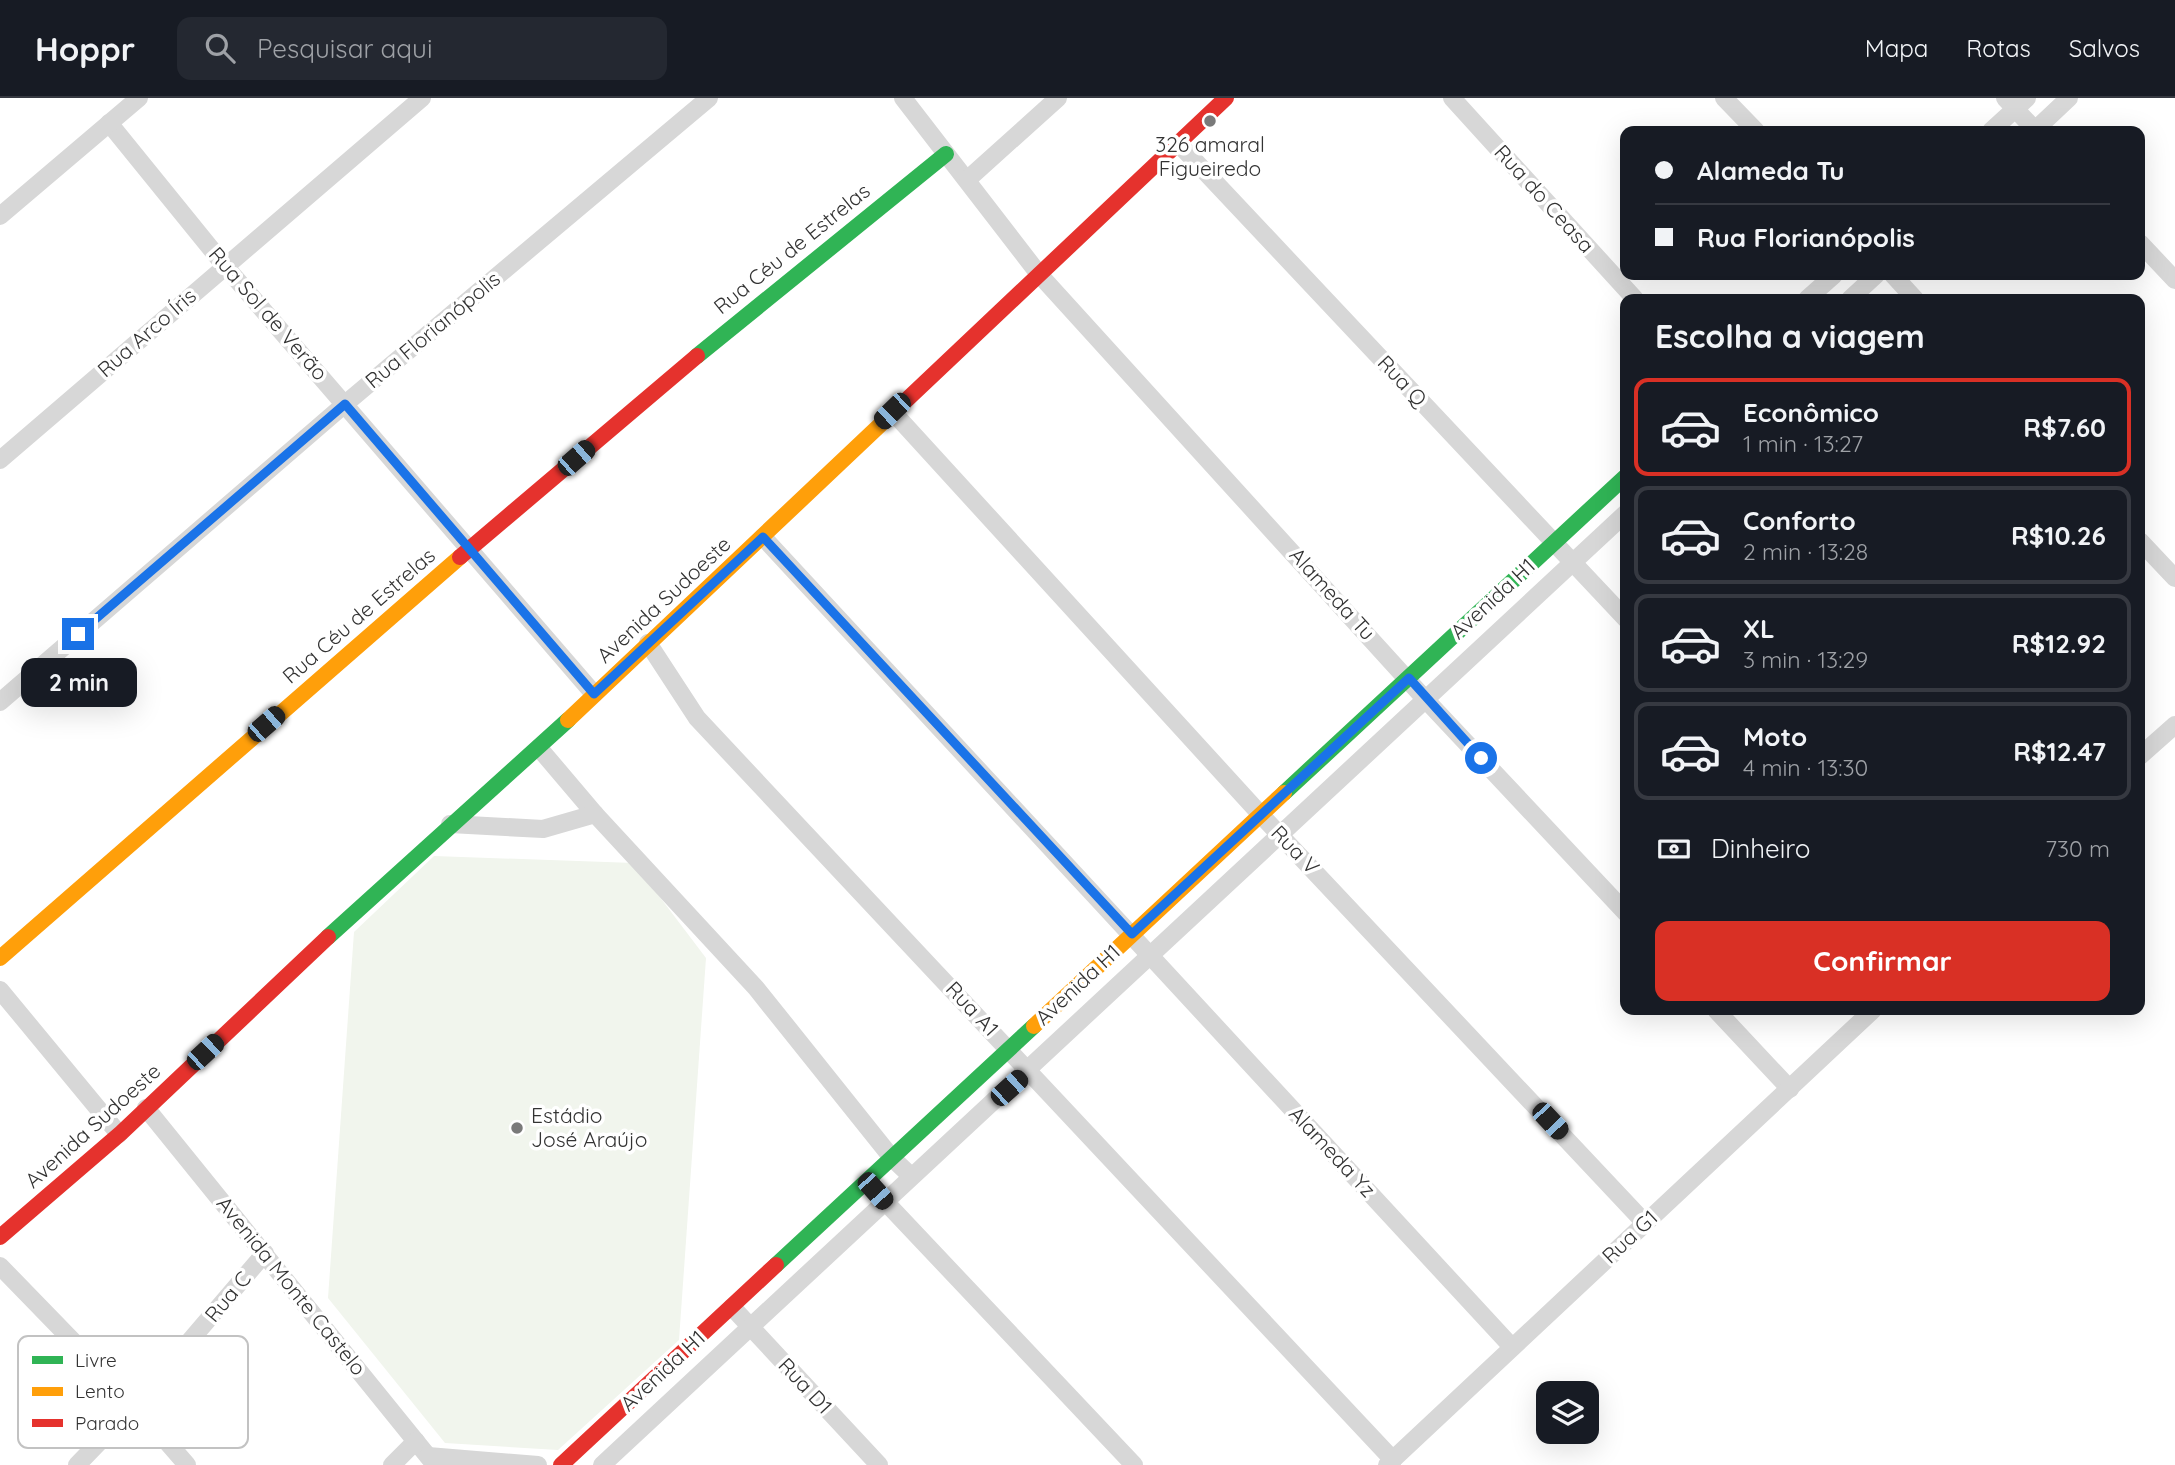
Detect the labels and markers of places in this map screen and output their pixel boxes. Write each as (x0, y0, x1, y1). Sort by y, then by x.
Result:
marker: 326 amaral Figueiredo (1202, 113, 1218, 129)
place label: 326 amaral Figueiredo (1155, 131, 1265, 181)
place label: Estádio José Araújo (531, 1102, 647, 1152)
marker: Estádio José Araújo (509, 1120, 525, 1136)

